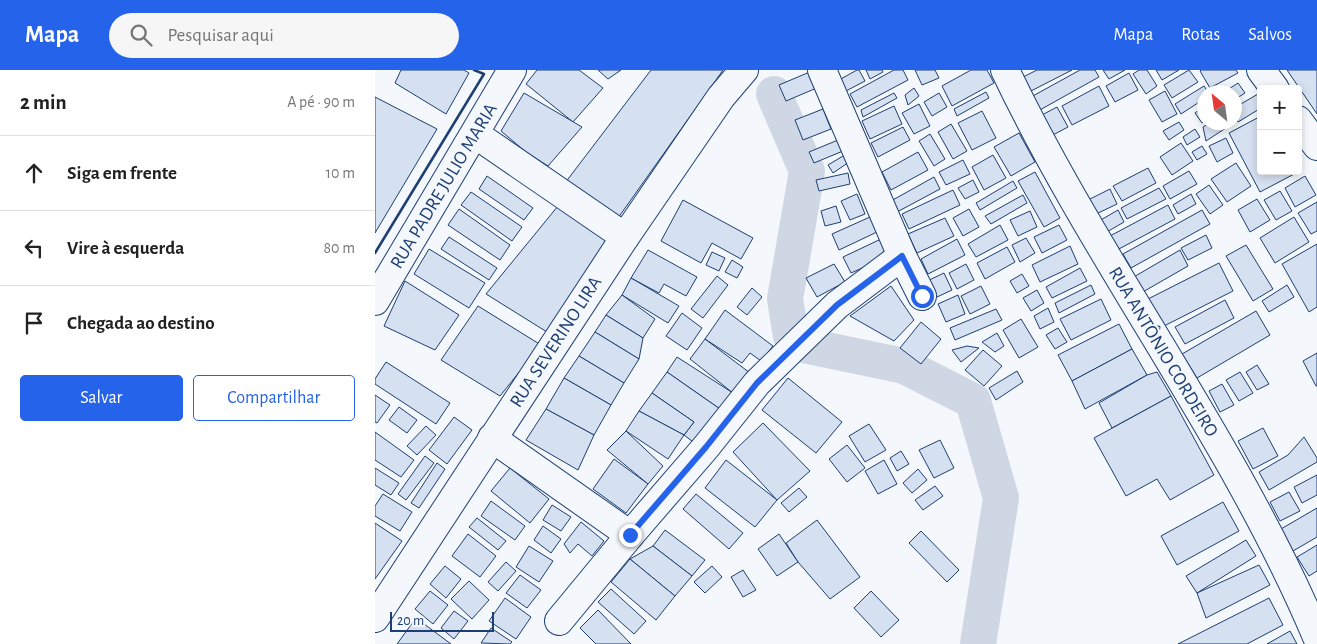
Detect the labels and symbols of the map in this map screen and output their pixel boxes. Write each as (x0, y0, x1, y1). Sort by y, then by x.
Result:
north arrow (1197, 85, 1242, 130)
street label: RUA PADRE JULIO MARIA (387, 100, 501, 272)
street label: RUA ANTÔNIO CORDEIRO (1105, 263, 1223, 440)
street label: RUA SEVERINO LIRA (507, 273, 605, 411)
route start (911, 285, 934, 308)
route end (619, 524, 642, 547)
scale bar (390, 609, 494, 632)

